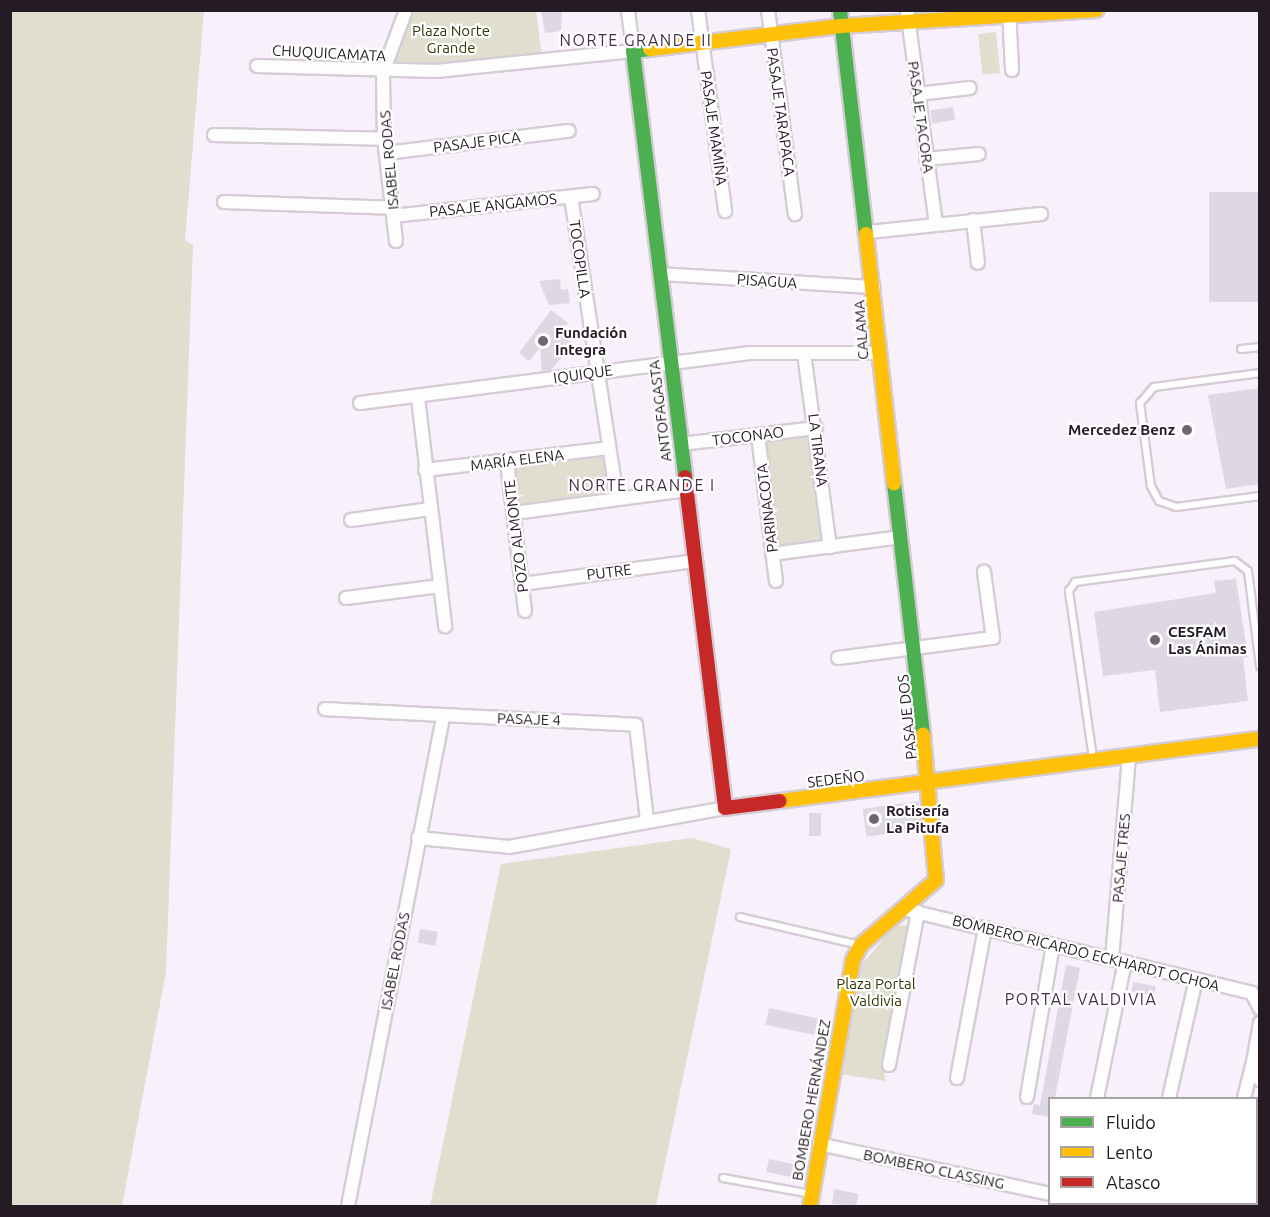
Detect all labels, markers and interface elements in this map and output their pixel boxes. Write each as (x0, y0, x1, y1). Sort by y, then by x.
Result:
park label: Plaza Norte Grande (412, 21, 490, 56)
district label: NORTE GRANDE II (560, 30, 712, 50)
street label: CHUQUICAMATA (272, 41, 386, 65)
street label: PASAJE TARAPACA (763, 47, 799, 177)
street label: PASAJE TACORA (904, 60, 938, 174)
street label: PASAJE MAMIÑA (697, 69, 731, 187)
street label: ISABEL RODAS (376, 110, 402, 210)
street label: PASAJE PICA (432, 128, 522, 156)
street label: PASAJE ANGAMOS (428, 189, 558, 221)
street label: TOCOPILLA (566, 219, 594, 299)
street label: PISAGUA (736, 270, 798, 292)
street label: CALAMA (850, 300, 872, 360)
place label: Fundación Integra (555, 323, 627, 358)
marker: Fundación Integra (536, 334, 550, 348)
street label: ANTOFAGASTA (645, 359, 675, 463)
street label: IQUIQUE (552, 361, 614, 387)
street label: LA TIRANA (805, 412, 831, 488)
place label: Mercedez Benz (1068, 421, 1175, 439)
street label: TOCONAO (711, 423, 785, 449)
marker: Mercedez Benz (1180, 423, 1194, 437)
street label: MARÍA ELENA (469, 445, 565, 475)
street label: PARINACOTA (753, 463, 781, 553)
district label: NORTE GRANDE I (568, 475, 716, 495)
street label: POZO ALMONTE (500, 479, 532, 593)
street label: PUTRE (585, 560, 633, 584)
place label: CESFAM Las Ánimas (1168, 622, 1247, 657)
marker: CESFAM Las Ánimas (1146, 631, 1164, 649)
street label: PASAJE DOS (894, 673, 920, 761)
street label: PASAJE 4 (497, 709, 561, 729)
street label: SEDEÑO (806, 767, 866, 791)
place label: Rotisería La Pitufa (886, 801, 949, 836)
marker: Rotisería La Pitufa (867, 812, 881, 826)
street label: PASAJE TRES (1108, 813, 1134, 903)
street label: ISABEL RODAS (377, 910, 413, 1012)
street label: BOMBERO RICARDO ECKHARDT OCHOA (951, 911, 1221, 995)
park label: Plaza Portal Valdivia (836, 974, 916, 1009)
district label: PORTAL VALDIVIA (1005, 989, 1157, 1009)
street label: BOMBERO HERNÁNDEZ (788, 1018, 834, 1182)
legend (1048, 1097, 1258, 1205)
text: Fluido (1106, 1112, 1156, 1132)
text: Lento (1106, 1142, 1153, 1162)
street label: BOMBERO CLASSING (862, 1145, 1006, 1193)
text: Atasco (1106, 1172, 1161, 1192)

